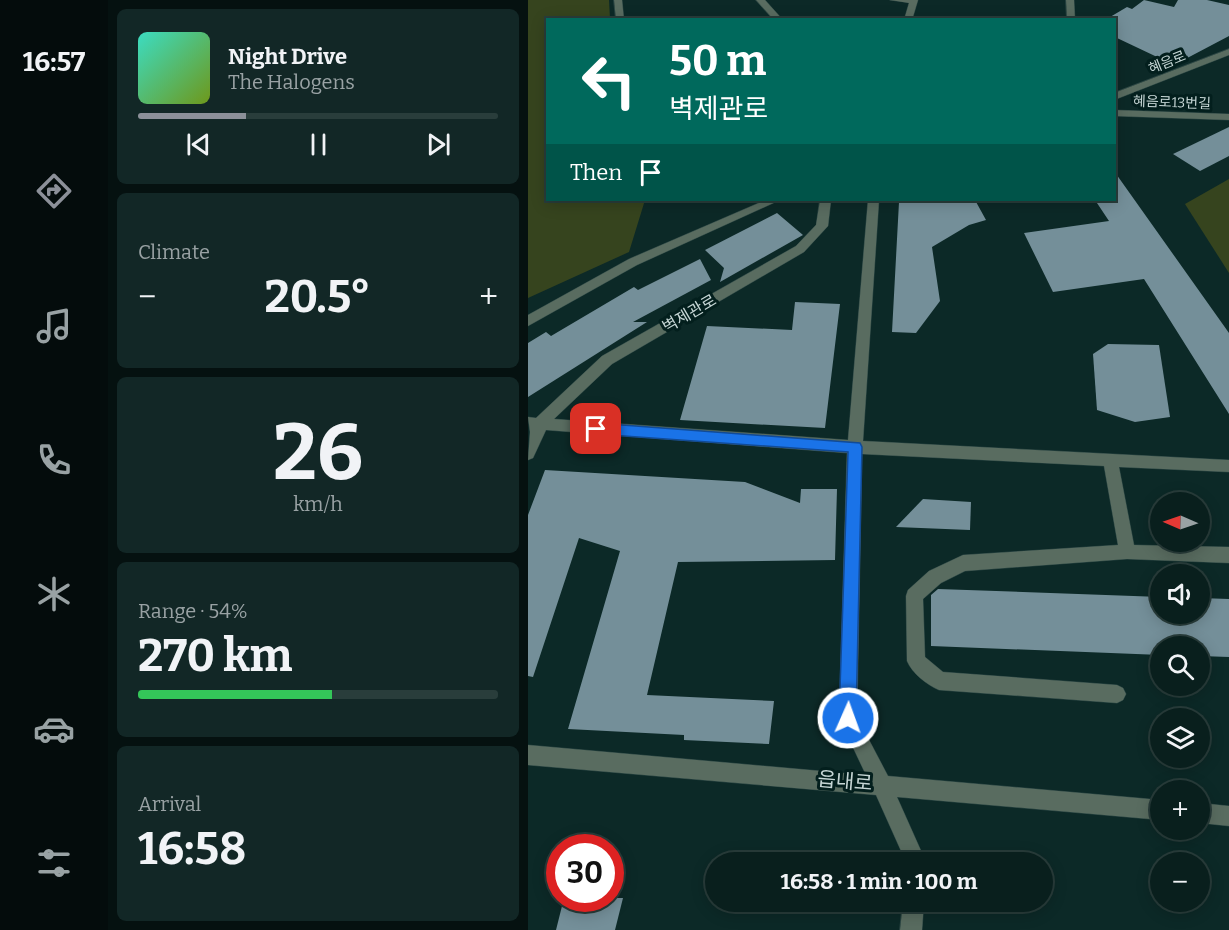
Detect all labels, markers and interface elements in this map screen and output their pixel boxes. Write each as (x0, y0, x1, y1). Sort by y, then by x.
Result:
text: 50 m (669, 36, 766, 86)
icon: left (570, 42, 648, 120)
text: Night Drive (228, 43, 347, 70)
text: 16:57 (23, 46, 85, 78)
street label: 혜음로 (1146, 47, 1188, 78)
text: The Halogens (228, 70, 355, 94)
text: 벽제관로 (669, 93, 768, 125)
street label: 혜음로13번길 (1133, 93, 1211, 112)
icon: previous (182, 128, 215, 161)
icon: pause (302, 128, 335, 161)
icon: next (422, 128, 455, 161)
icon: arrive (634, 156, 667, 189)
text: Then (570, 159, 622, 186)
icon: directions (33, 170, 75, 212)
text: Climate (138, 240, 210, 264)
text: 20.5° (265, 270, 371, 324)
text: − (138, 277, 156, 317)
text: + (479, 277, 498, 317)
street label: 벽제관로 (659, 290, 720, 336)
icon: music (33, 305, 75, 347)
pin (570, 403, 621, 454)
text: 26 (273, 406, 363, 500)
icon: arrive (579, 412, 612, 445)
icon: phone (33, 439, 75, 481)
text: km/h (293, 492, 343, 516)
north arrow (1150, 492, 1210, 552)
map controls (1150, 492, 1210, 912)
button: sound (1150, 564, 1210, 624)
icon: climate (33, 573, 75, 615)
text: Range · 54% (138, 599, 248, 623)
text: 270 km (138, 629, 292, 683)
button: search (1150, 636, 1210, 696)
position arrow (816, 686, 880, 750)
icon: car (33, 708, 75, 750)
button: layers (1150, 708, 1210, 768)
street label: 읍내로 (816, 767, 874, 795)
button: + (1150, 780, 1210, 840)
text: Arrival (138, 792, 201, 816)
text: 16:58 (138, 822, 246, 876)
speed limit sign: 30 (546, 834, 624, 912)
icon: filters (33, 842, 75, 884)
button: − (1150, 852, 1210, 912)
text: 16:58 · 1 min · 100 m (780, 868, 978, 895)

